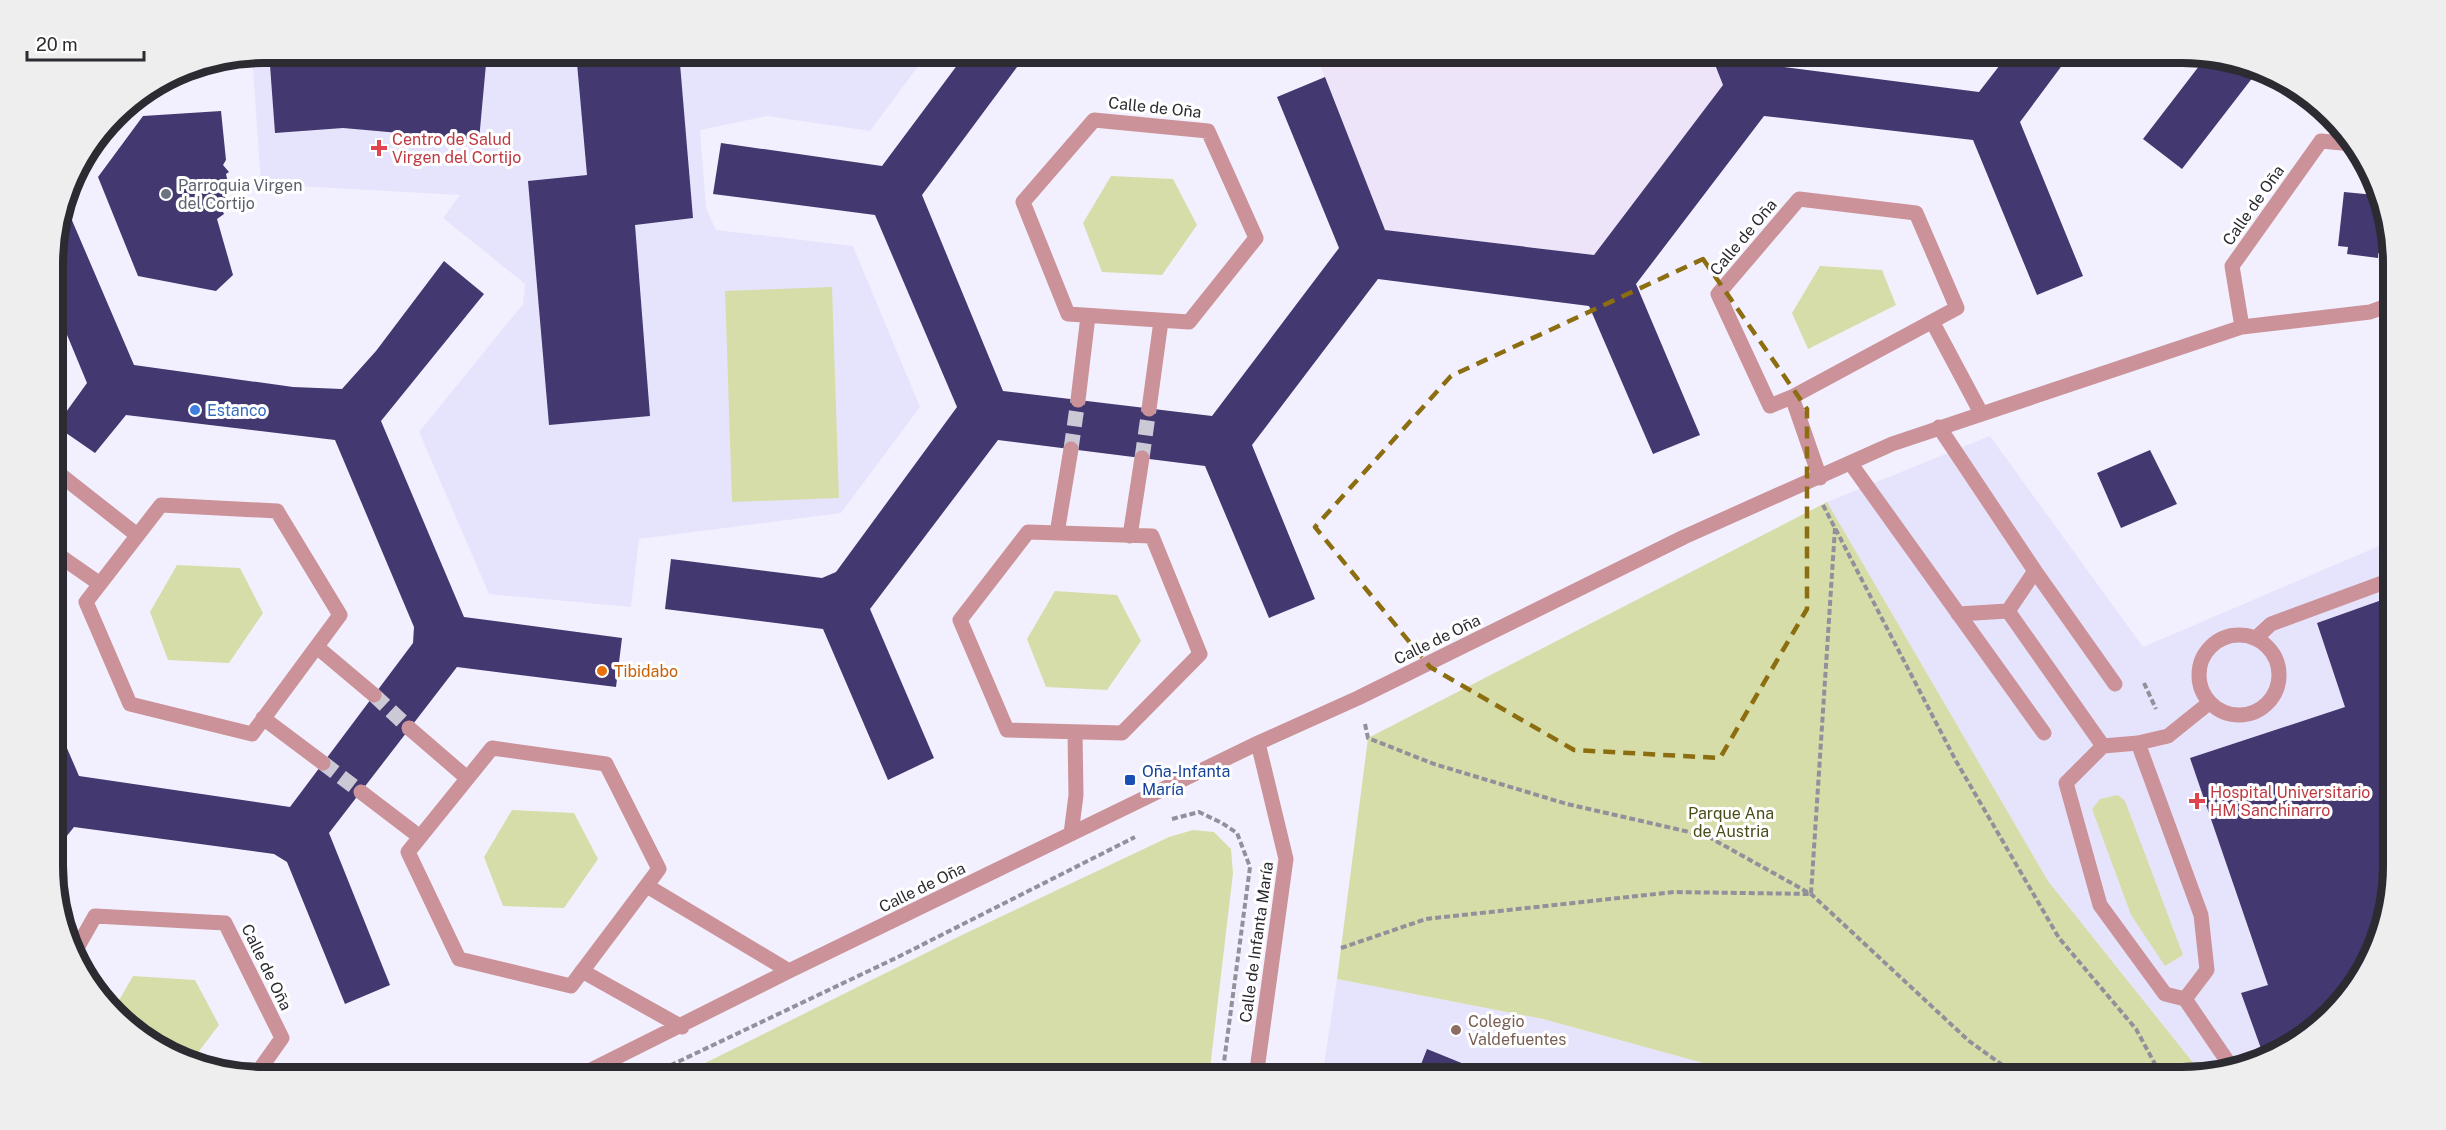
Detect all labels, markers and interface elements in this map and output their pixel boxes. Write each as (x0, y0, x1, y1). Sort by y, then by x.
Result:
scale bar (27, 24, 144, 62)
text: 20 m (36, 34, 78, 55)
street label: Calle de Oña (1107, 93, 1202, 122)
place label: Centro de Salud Virgen del Cortijo (392, 130, 521, 167)
marker: Centro de Salud Virgen del Cortijo (370, 139, 388, 157)
street label: Calle de Oña (2219, 162, 2288, 249)
place label: Parroquia Virgen del Cortijo (178, 176, 302, 213)
marker: Parroquia Virgen del Cortijo (159, 187, 173, 201)
street label: Calle de Oña (1706, 195, 1781, 279)
place label: Estanco (207, 401, 267, 420)
marker: Estanco (188, 403, 202, 417)
street label: Calle de Oña (1391, 610, 1483, 668)
place label: Tibidabo (614, 662, 678, 681)
marker: Tibidabo (595, 664, 609, 678)
place label: Oña-Infanta María (1142, 762, 1230, 799)
marker: Oña-Infanta María (1123, 773, 1137, 787)
place label: Hospital Universitario HM Sanchinarro (2210, 783, 2370, 820)
marker: Hospital Universitario HM Sanchinarro (2188, 792, 2206, 810)
park label: Parque Ana de Austria (1688, 804, 1774, 841)
street label: Calle de Oña (876, 858, 968, 916)
street label: Calle de Infanta María (1236, 860, 1277, 1024)
street label: Calle de Oña (238, 921, 296, 1013)
place label: Colegio Valdefuentes (1468, 1012, 1566, 1049)
marker: Colegio Valdefuentes (1449, 1023, 1463, 1037)

